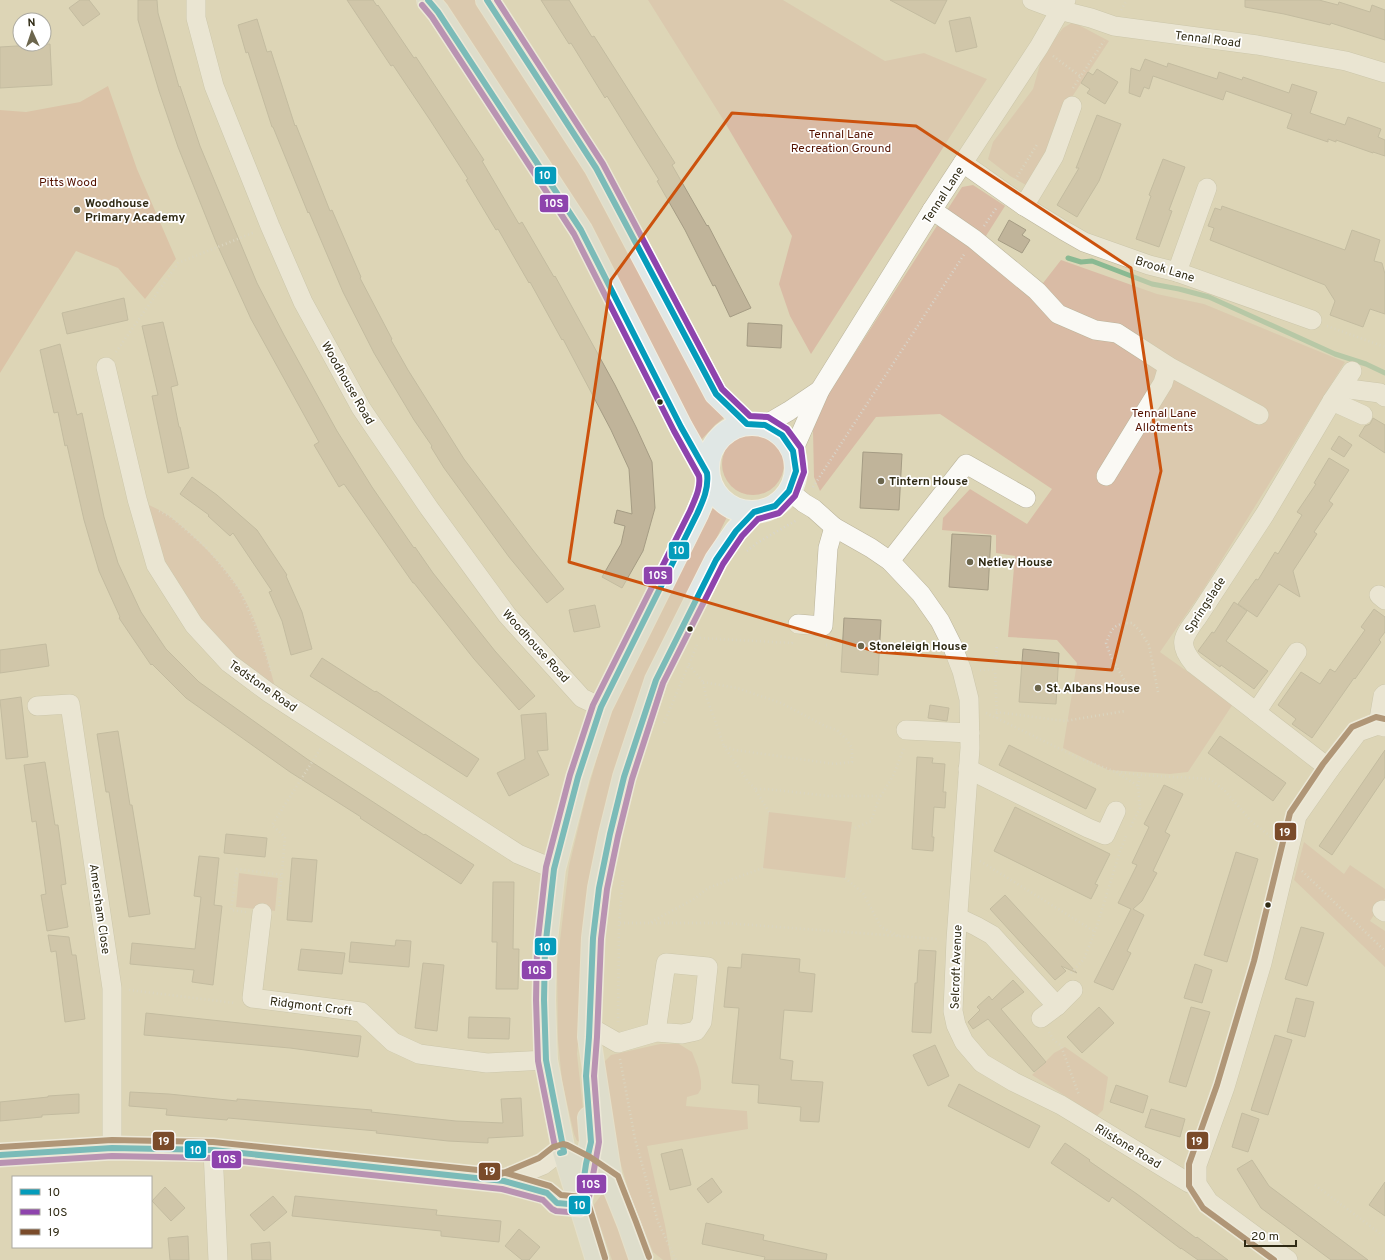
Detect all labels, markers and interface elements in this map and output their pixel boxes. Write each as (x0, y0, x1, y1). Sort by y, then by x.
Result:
north arrow (12, 12, 52, 52)
text: N (27, 16, 36, 30)
street label: Tennal Road (1174, 28, 1242, 52)
park label: Tennal Lane Recreation Ground (791, 127, 891, 157)
street label: Tennal Lane (919, 164, 968, 227)
line badge: 10 (534, 166, 557, 185)
text: 10 (539, 169, 551, 183)
park label: Pitts Wood (39, 175, 97, 191)
line badge: 10S (539, 194, 569, 213)
place label: Woodhouse Primary Academy (85, 196, 185, 226)
text: 10S (545, 197, 563, 211)
marker: Woodhouse Primary Academy (72, 205, 82, 215)
street label: Brook Lane (1133, 253, 1197, 287)
street label: Woodhouse Road (317, 339, 377, 428)
unlabelled marker (655, 397, 665, 407)
park label: Tennal Lane Allotments (1131, 406, 1197, 436)
place label: Tintern House (889, 474, 968, 490)
marker: Tintern House (876, 476, 886, 486)
line badge: 10 (668, 541, 690, 560)
text: 10 (673, 544, 685, 558)
place label: Netley House (978, 555, 1053, 571)
marker: Netley House (965, 557, 975, 567)
line badge: 10S (643, 566, 673, 585)
text: 10S (649, 569, 667, 583)
street label: Springslade (1182, 574, 1230, 637)
street label: Woodhouse Road (498, 607, 572, 687)
unlabelled marker (685, 624, 695, 634)
place label: Stoneleigh House (869, 639, 967, 655)
marker: Stoneleigh House (856, 641, 866, 651)
street label: Tedstone Road (225, 657, 300, 716)
place label: St. Albans House (1046, 681, 1140, 697)
marker: St. Albans House (1033, 683, 1043, 693)
line badge: 19 (1274, 822, 1297, 841)
text: 19 (1279, 826, 1291, 840)
street label: Amersham Close (85, 863, 113, 955)
unlabelled marker (1263, 900, 1273, 910)
street label: Selcroft Avenue (948, 924, 966, 1010)
line badge: 10 (534, 937, 557, 956)
text: 10 (539, 941, 551, 955)
line badge: 10S (521, 960, 552, 980)
text: 10S (528, 964, 546, 978)
street label: Ridgmont Croft (269, 994, 353, 1020)
street label: Rilstone Road (1091, 1121, 1164, 1173)
line badge: 19 (152, 1131, 175, 1151)
line badge: 19 (1186, 1131, 1209, 1150)
text: 19 (158, 1135, 170, 1149)
text: 19 (1191, 1135, 1203, 1149)
line badge: 10 (184, 1140, 207, 1159)
text: 10 (190, 1144, 202, 1158)
line badge: 10S (211, 1150, 242, 1169)
text: 10S (218, 1153, 236, 1167)
line badge: 19 (478, 1162, 501, 1181)
text: 19 (484, 1165, 496, 1179)
line badge: 10S (576, 1174, 607, 1194)
legend (12, 1176, 152, 1248)
text: 10S (582, 1178, 600, 1192)
text: 10 (48, 1185, 60, 1201)
line badge: 10 (568, 1195, 591, 1215)
text: 10 (574, 1199, 586, 1213)
text: 10S (48, 1205, 67, 1221)
scale bar (1245, 1222, 1296, 1248)
text: 19 (48, 1225, 60, 1241)
text: 20 m (1251, 1229, 1279, 1245)

